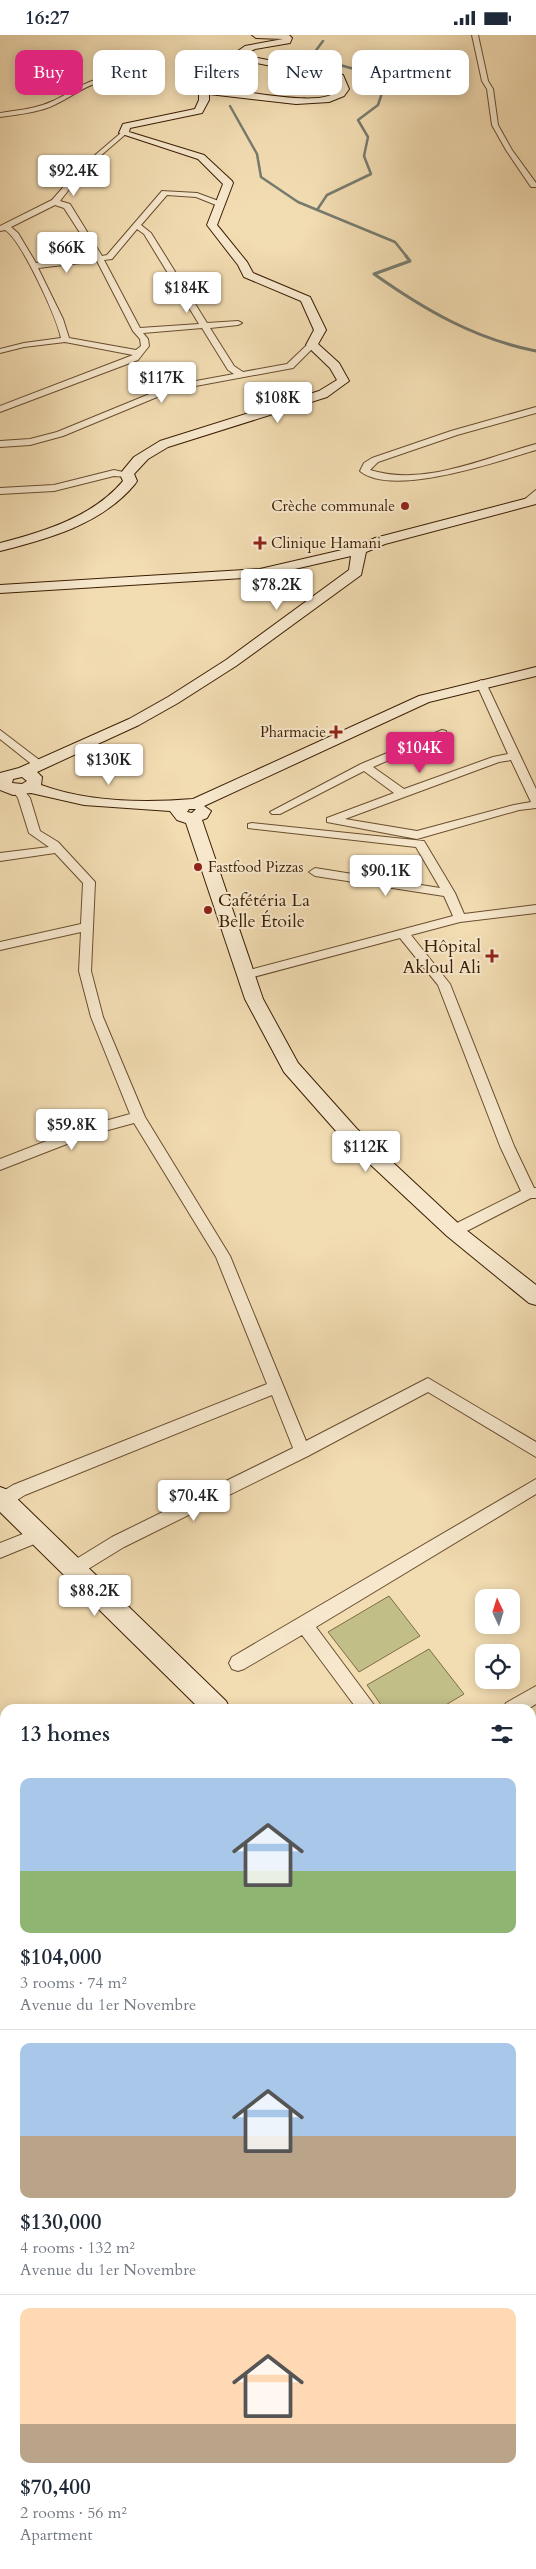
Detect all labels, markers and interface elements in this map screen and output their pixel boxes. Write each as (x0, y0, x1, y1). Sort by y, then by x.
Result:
text: 16:27 (25, 5, 69, 31)
chip: Buy (15, 50, 83, 95)
chip: Rent (93, 50, 165, 95)
chip: Filters (175, 50, 258, 95)
chip: New (268, 50, 342, 95)
chip: Apartment (352, 50, 469, 95)
pin: $92.4K (33, 155, 115, 197)
text: $92.4K (49, 160, 99, 182)
pin: $66K (37, 231, 97, 274)
text: $66K (48, 237, 86, 259)
pin: $184K (152, 271, 222, 314)
text: $184K (164, 277, 210, 299)
pin: $117K (127, 361, 197, 404)
text: $117K (139, 367, 185, 389)
pin: $108K (243, 381, 313, 424)
text: $108K (255, 387, 301, 409)
place label: Crèche communale (271, 496, 395, 516)
marker: Crèche communale (399, 500, 411, 512)
place label: Clinique Hamani (271, 533, 381, 553)
marker: Clinique Hamani (253, 536, 267, 550)
pin: $78.2K (236, 569, 318, 611)
text: $78.2K (252, 574, 302, 596)
place label: Pharmacie (260, 722, 326, 742)
marker: Pharmacie (330, 726, 342, 738)
pin: $104K (385, 731, 455, 774)
text: $104K (397, 737, 443, 759)
pin: $130K (74, 743, 144, 786)
text: $130K (86, 749, 132, 771)
pin: $90.1K (345, 855, 427, 897)
place label: Fastfood Pizzas (208, 857, 304, 877)
text: $90.1K (361, 860, 411, 882)
marker: Fastfood Pizzas (192, 861, 204, 873)
place label: Cafétéria La Belle Étoile (218, 888, 310, 934)
marker: Cafétéria La Belle Étoile (202, 904, 214, 916)
place label: Hôpital Akloul Ali (403, 934, 481, 980)
marker: Hôpital Akloul Ali (485, 949, 499, 963)
pin: $59.8K (31, 1109, 113, 1151)
text: $59.8K (47, 1114, 97, 1136)
pin: $112K (331, 1131, 401, 1173)
text: $112K (343, 1136, 389, 1158)
pin: $70.4K (153, 1479, 235, 1522)
text: $70.4K (169, 1485, 219, 1507)
pin: $88.2K (54, 1575, 136, 1617)
text: $88.2K (70, 1580, 120, 1602)
north arrow (475, 1589, 520, 1634)
map controls (475, 1589, 520, 1689)
button: locate (475, 1644, 520, 1689)
text: 13 homes (20, 1720, 110, 1749)
icon: filters (488, 1720, 516, 1748)
icon: home (223, 1810, 313, 1900)
text: $104,000 (20, 1943, 101, 1972)
text: 3 rooms · 74 m² (20, 1972, 127, 1994)
text: Avenue du 1er Novembre (20, 1994, 196, 2016)
icon: home (223, 2076, 313, 2166)
text: $130,000 (20, 2208, 101, 2237)
text: 4 rooms · 132 m² (20, 2237, 135, 2259)
text: Avenue du 1er Novembre (20, 2259, 196, 2281)
icon: home (223, 2341, 313, 2431)
text: $70,400 (20, 2473, 91, 2502)
text: 2 rooms · 56 m² (20, 2502, 127, 2524)
text: Apartment (20, 2524, 93, 2546)

